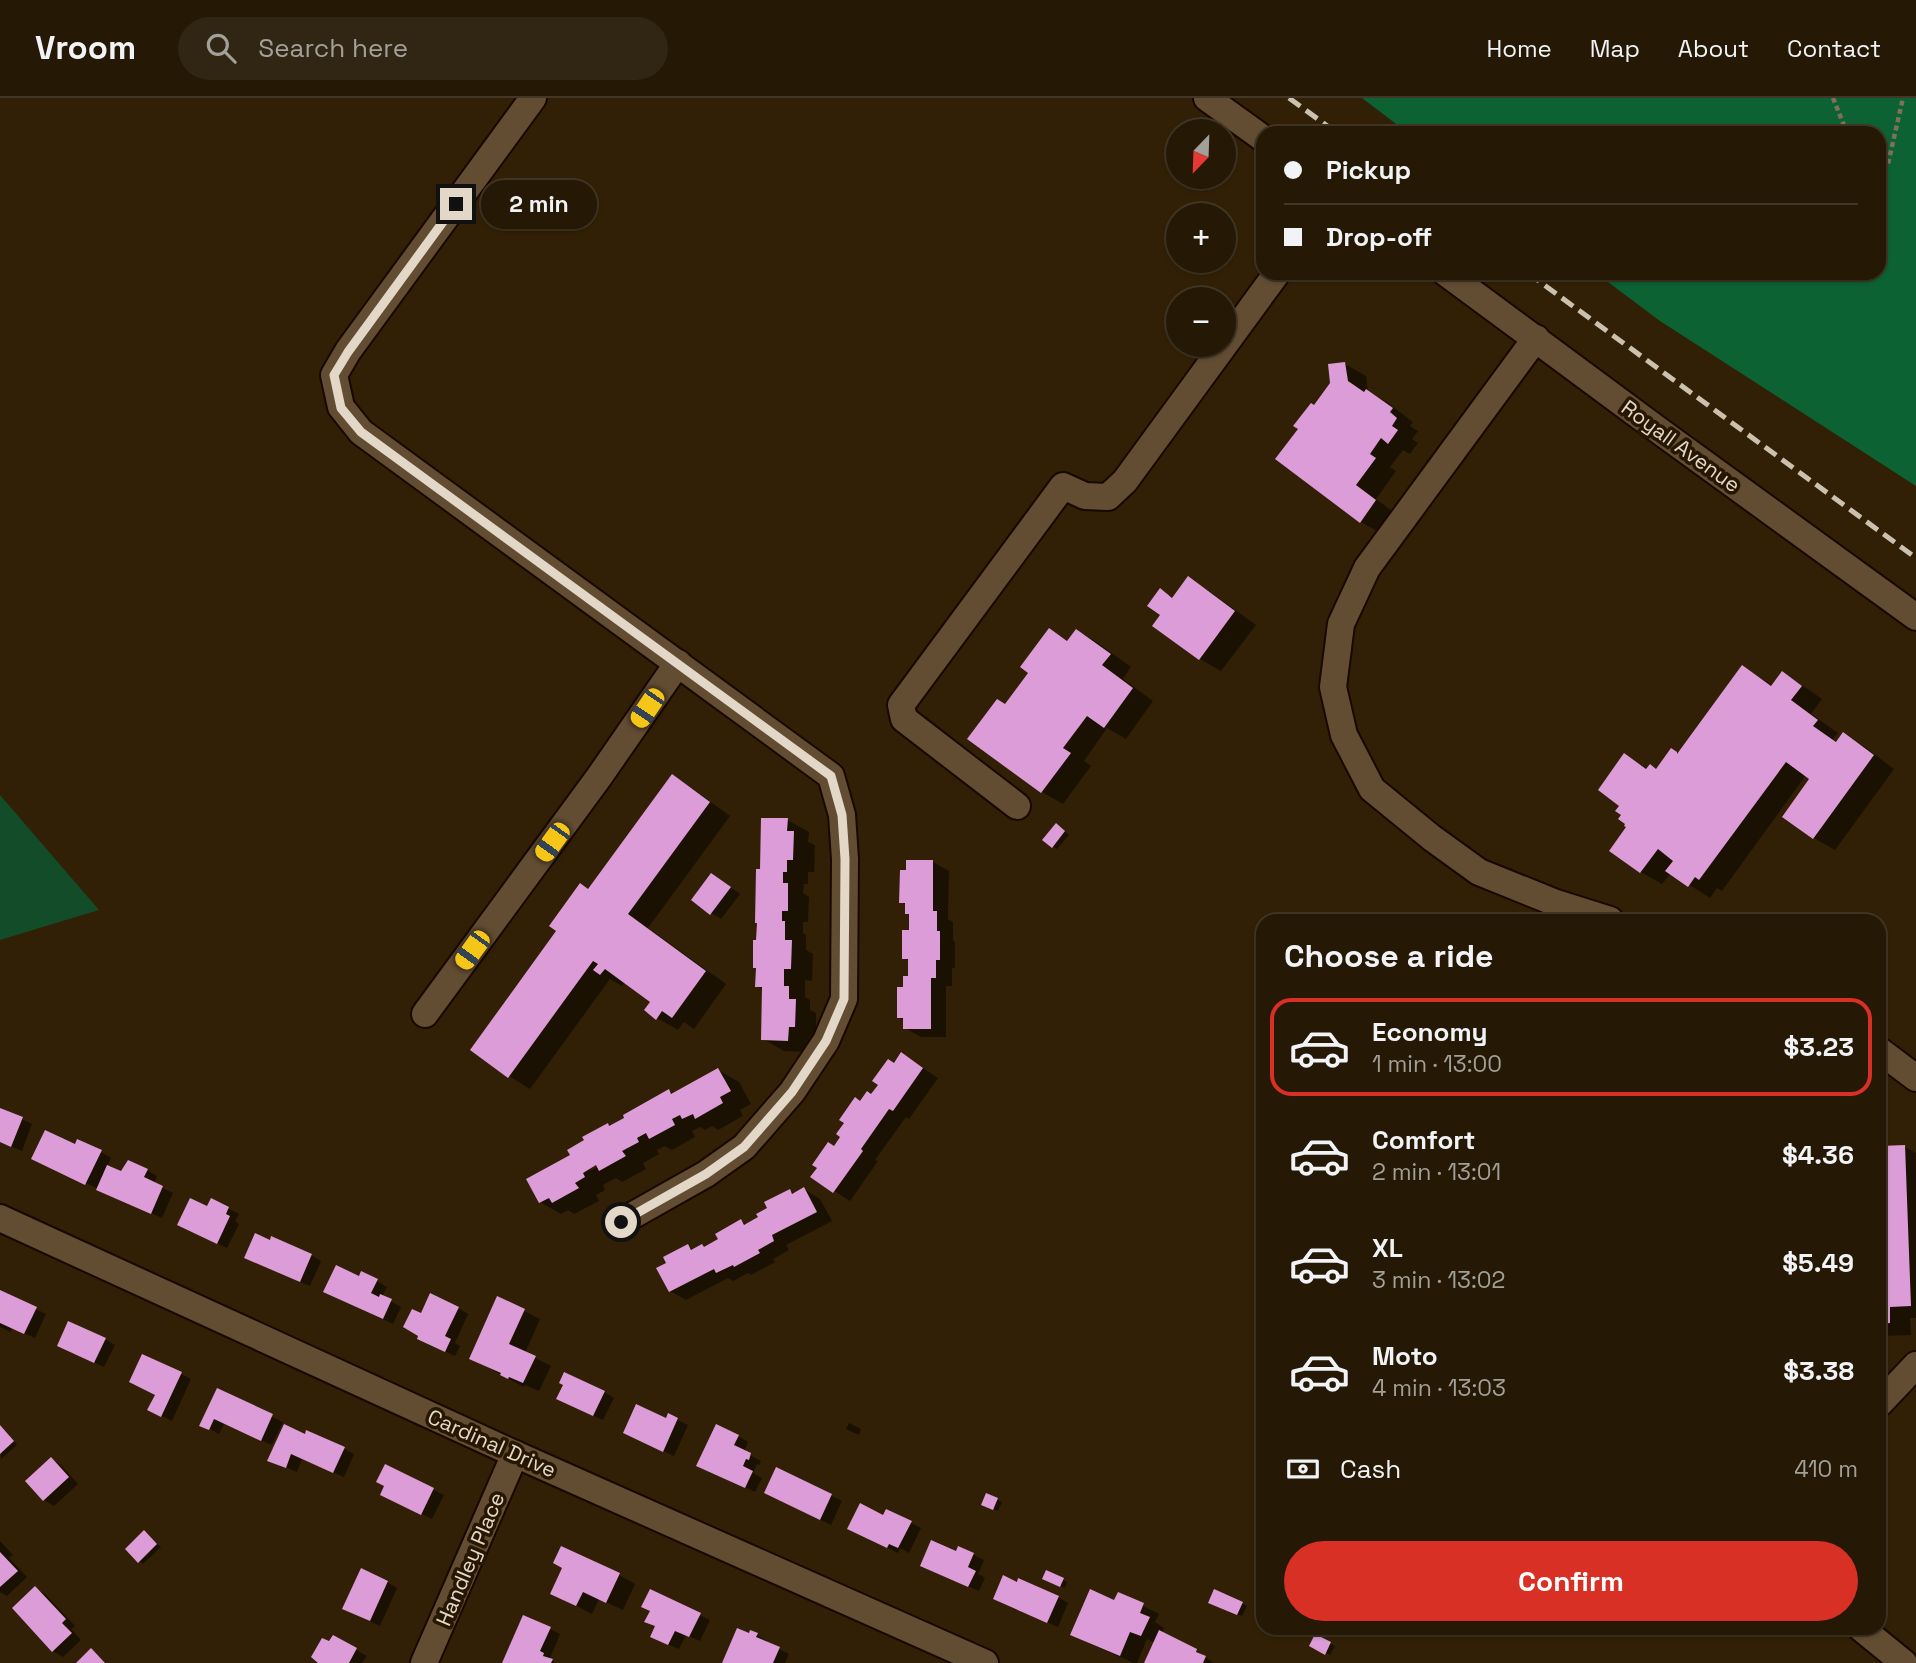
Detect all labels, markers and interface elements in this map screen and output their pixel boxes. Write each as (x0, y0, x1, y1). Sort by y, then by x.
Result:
search box (178, 17, 668, 80)
text: Vroom (35, 27, 136, 69)
icon: search (202, 29, 240, 67)
text: Search here (258, 31, 408, 65)
text: Home (1486, 33, 1552, 64)
text: Map (1590, 33, 1640, 64)
text: About (1678, 33, 1749, 64)
text: Contact (1787, 33, 1881, 64)
north arrow (1166, 119, 1236, 189)
map controls (1166, 119, 1236, 357)
text: Pickup (1326, 153, 1411, 187)
callout: 2 min (480, 180, 596, 228)
route end (440, 188, 472, 220)
text: 2 min (509, 189, 569, 219)
button: + (1166, 203, 1236, 273)
text: Drop-off (1326, 220, 1432, 254)
button: − (1166, 287, 1236, 357)
street label: Royall Avenue (1616, 394, 1746, 498)
car (627, 685, 668, 731)
car (532, 819, 573, 865)
car (452, 927, 493, 973)
text: Choose a ride (1284, 936, 1494, 976)
text: Economy (1372, 1015, 1488, 1049)
icon: car (1288, 1016, 1351, 1079)
text: $3.23 (1783, 1030, 1854, 1064)
text: 1 min · 13:00 (1372, 1049, 1502, 1079)
text: Comfort (1372, 1123, 1475, 1157)
icon: car (1288, 1124, 1351, 1187)
text: $4.36 (1782, 1138, 1854, 1172)
text: 2 min · 13:01 (1372, 1157, 1501, 1187)
route start (605, 1206, 637, 1238)
text: XL (1372, 1231, 1403, 1265)
icon: car (1288, 1232, 1351, 1295)
text: $5.49 (1782, 1246, 1854, 1280)
text: 3 min · 13:02 (1372, 1265, 1505, 1295)
text: Moto (1372, 1339, 1438, 1373)
icon: car (1288, 1340, 1351, 1403)
text: $3.38 (1783, 1354, 1854, 1388)
text: 4 min · 13:03 (1372, 1373, 1506, 1403)
street label: Cardinal Drive (424, 1403, 560, 1483)
icon: cash (1284, 1450, 1322, 1488)
text: Cash (1340, 1452, 1401, 1486)
text: 410 m (1794, 1454, 1858, 1484)
street label: Handley Place (430, 1488, 510, 1630)
button: Confirm (1284, 1541, 1858, 1621)

